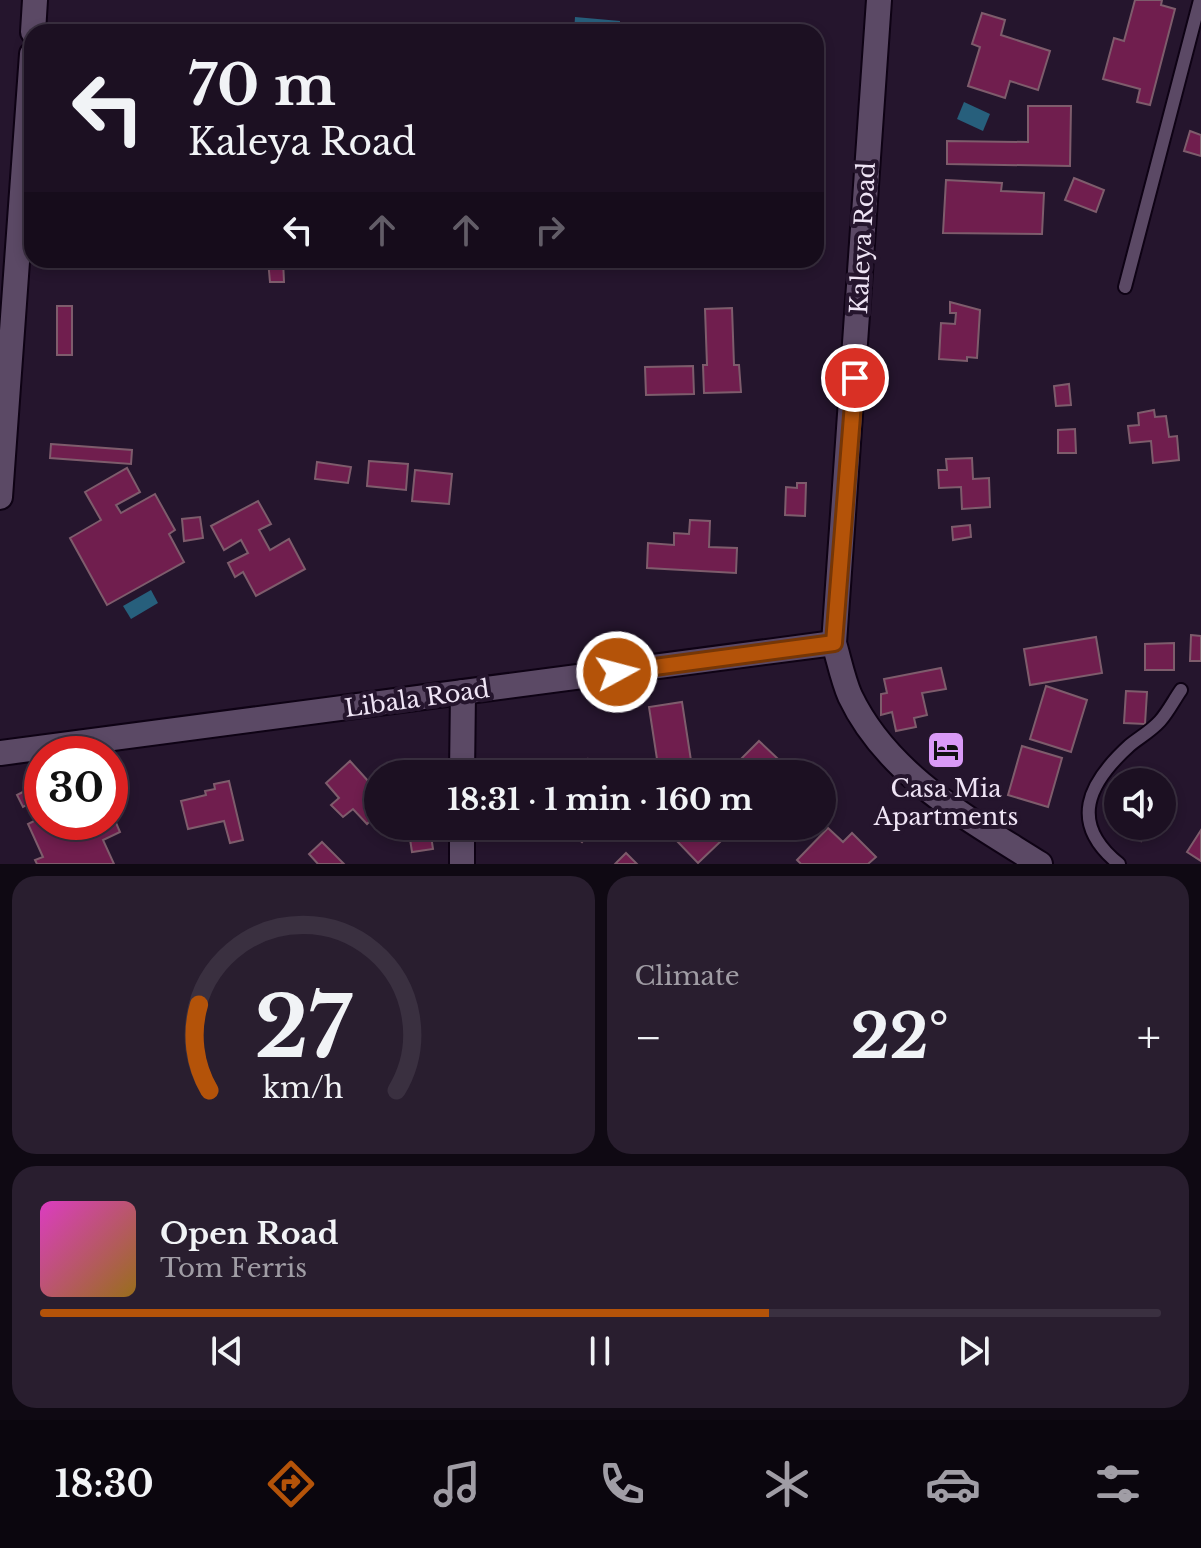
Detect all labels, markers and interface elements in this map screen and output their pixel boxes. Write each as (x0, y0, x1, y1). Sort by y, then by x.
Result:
text: 70 m (188, 51, 336, 120)
icon: left (56, 56, 160, 160)
text: Kaleya Road (188, 120, 416, 165)
street label: Kaleya Road (844, 161, 881, 315)
icon: left (276, 208, 320, 252)
icon: ahead (360, 208, 404, 252)
icon: ahead (444, 208, 488, 252)
icon: right (528, 208, 572, 252)
pin (821, 344, 889, 412)
icon: arrive (833, 356, 877, 400)
position arrow (575, 630, 659, 714)
street label: Libala Road (343, 674, 491, 723)
hotel icon: Casa Mia Apartments (925, 729, 967, 771)
speed limit sign: 30 (24, 736, 128, 840)
map controls (1104, 768, 1176, 840)
button: sound (1104, 768, 1176, 840)
place label: Casa Mia Apartments (873, 774, 1018, 831)
text: 18:31 · 1 min · 160 m (447, 781, 753, 818)
text: Climate (635, 960, 740, 992)
text: 27 (255, 976, 353, 1079)
text: 22° (851, 1000, 949, 1074)
text: − (635, 1010, 662, 1065)
text: + (1137, 1010, 1161, 1065)
text: km/h (263, 1070, 344, 1106)
text: Open Road (160, 1215, 339, 1252)
text: Tom Ferris (160, 1252, 307, 1284)
icon: previous (205, 1329, 249, 1373)
icon: pause (578, 1329, 622, 1373)
icon: next (952, 1329, 996, 1373)
icon: directions (263, 1456, 319, 1512)
icon: music (429, 1456, 485, 1512)
icon: phone (594, 1456, 650, 1512)
icon: climate (759, 1456, 815, 1512)
icon: car (925, 1456, 981, 1512)
icon: filters (1090, 1456, 1146, 1512)
text: 18:30 (55, 1462, 154, 1507)

